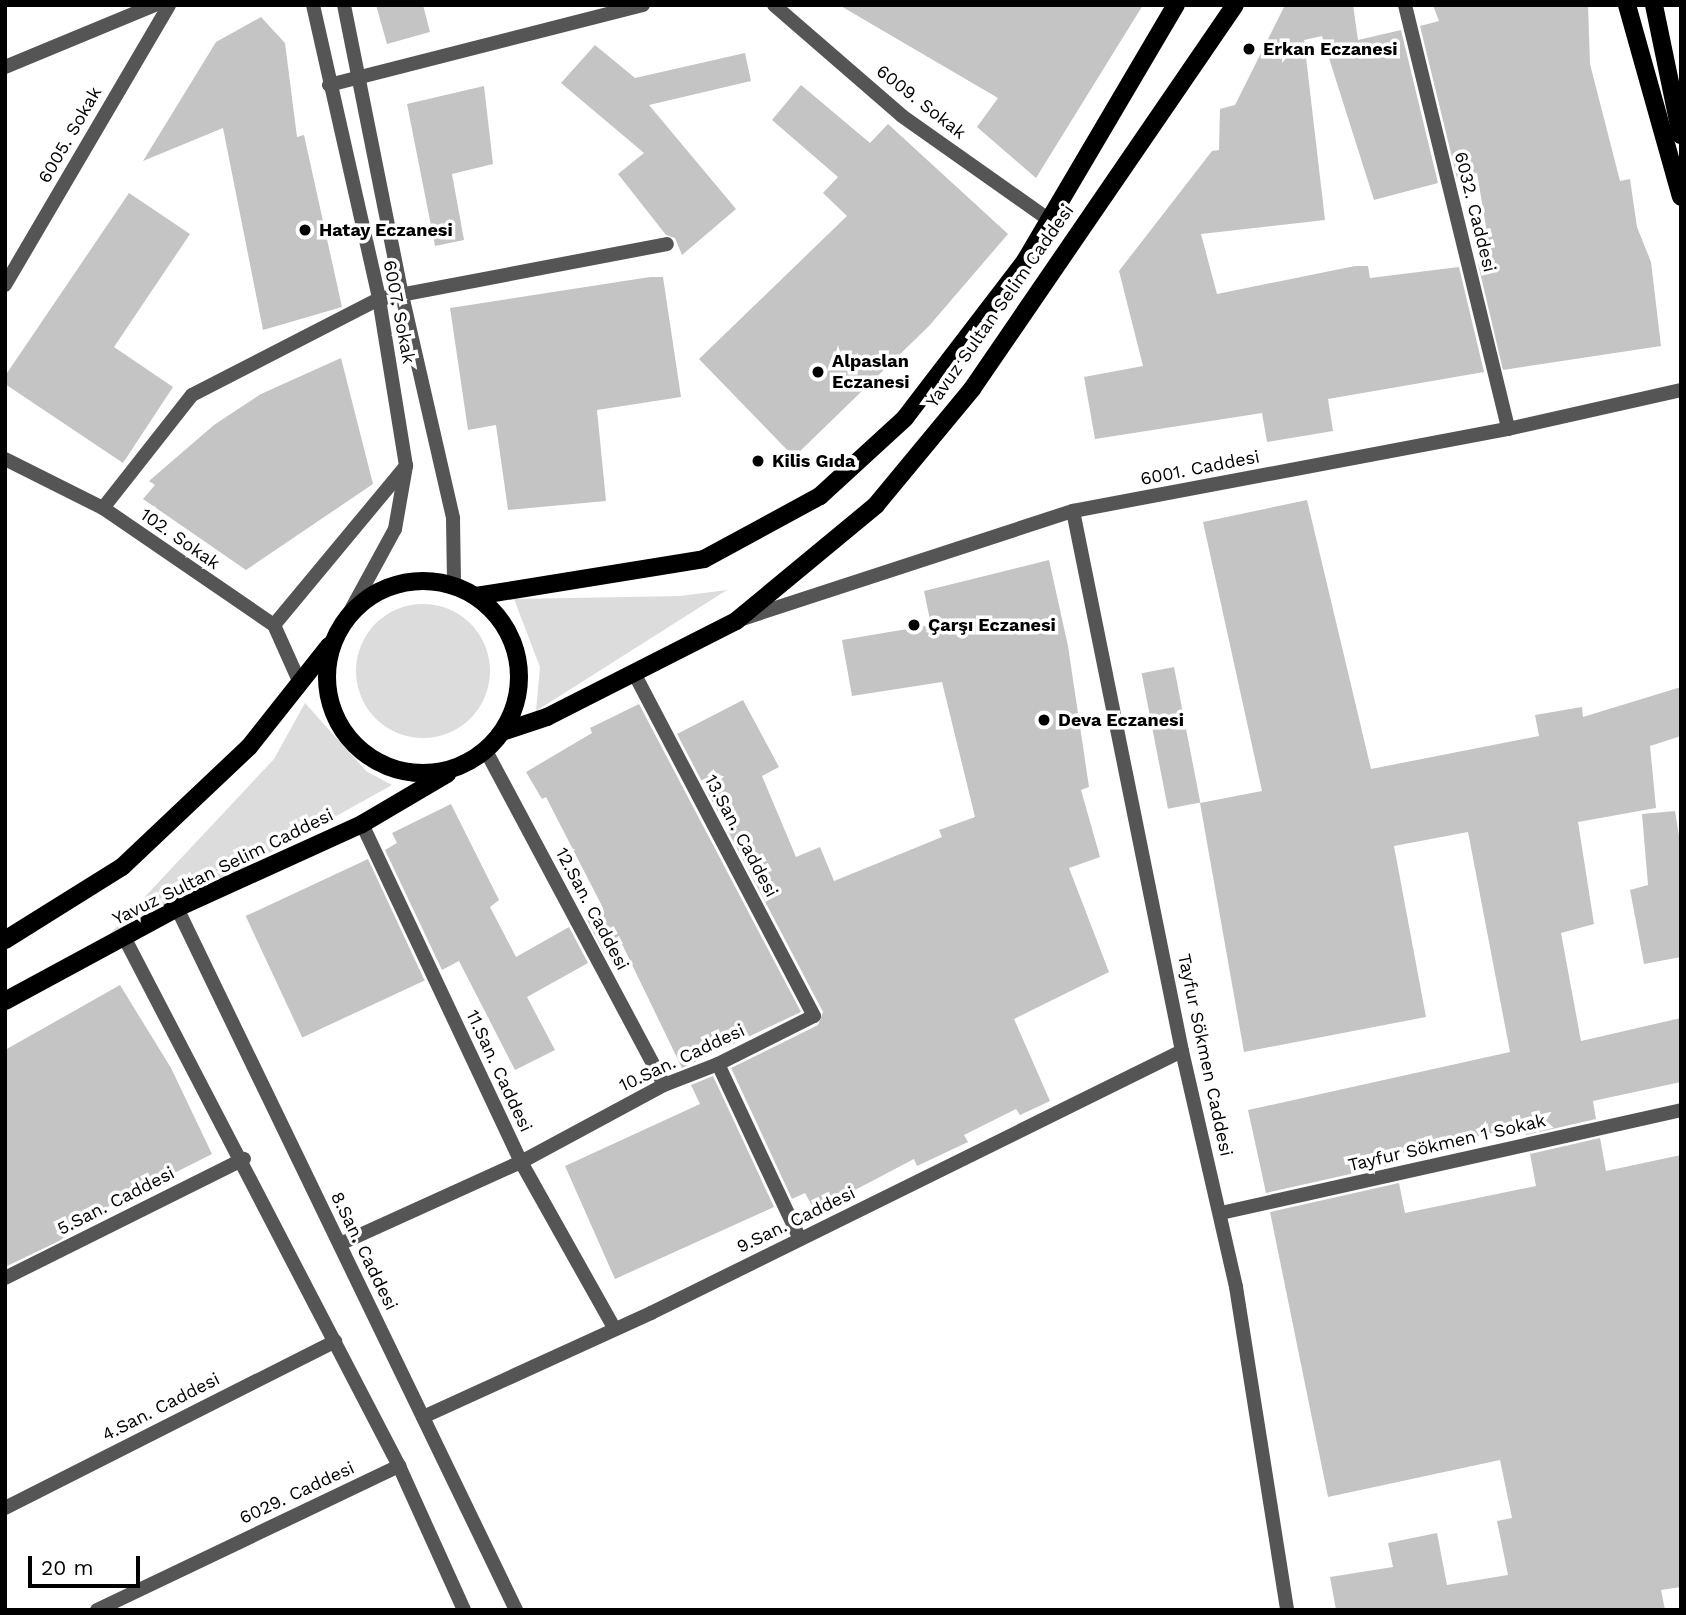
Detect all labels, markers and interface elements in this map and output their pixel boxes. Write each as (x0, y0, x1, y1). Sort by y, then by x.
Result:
place label: Erkan Eczanesi (1263, 38, 1398, 60)
marker: Erkan Eczanesi (1241, 41, 1257, 57)
street label: 6009. Sokak (872, 60, 970, 144)
street label: 6005. Sokak (34, 83, 106, 187)
street label: 6032. Caddesi (1450, 149, 1500, 275)
street label: Yavuz Sultan Selim Caddesi (922, 200, 1078, 412)
place label: Hatay Eczanesi (319, 219, 453, 241)
marker: Hatay Eczanesi (297, 222, 313, 238)
street label: 6007. Sokak (378, 258, 420, 366)
place label: Alpaslan Eczanesi (832, 351, 910, 394)
marker: Alpaslan Eczanesi (810, 364, 826, 380)
street label: 6001. Caddesi (1139, 446, 1261, 490)
place label: Kilis Gıda (772, 450, 856, 472)
marker: Kilis Gıda (750, 453, 766, 469)
street label: 102. Sokak (136, 504, 224, 574)
place label: Çarşı Eczanesi (928, 614, 1056, 636)
marker: Çarşı Eczanesi (906, 617, 922, 633)
place label: Deva Eczanesi (1058, 709, 1184, 731)
marker: Deva Eczanesi (1036, 712, 1052, 728)
street label: 13.San. Caddesi (700, 771, 782, 901)
street label: Yavuz Sultan Selim Caddesi (109, 804, 337, 930)
street label: 12.San. Caddesi (551, 844, 633, 974)
street label: Tayfur Sökmen Caddesi (1173, 952, 1237, 1158)
street label: 11.San. Caddesi (461, 1007, 537, 1135)
street label: 10.San. Caddesi (616, 1019, 748, 1097)
street label: Tayfur Sökmen 1 Sokak (1346, 1110, 1548, 1176)
street label: 5.San. Caddesi (54, 1162, 178, 1240)
street label: 9.San. Caddesi (733, 1182, 859, 1258)
street label: 8.San. Caddesi (326, 1188, 402, 1314)
street label: 4.San. Caddesi (99, 1368, 223, 1446)
street label: 6029. Caddesi (236, 1457, 358, 1529)
scale bar (32, 1542, 144, 1586)
text: 20 m (41, 1555, 93, 1580)

